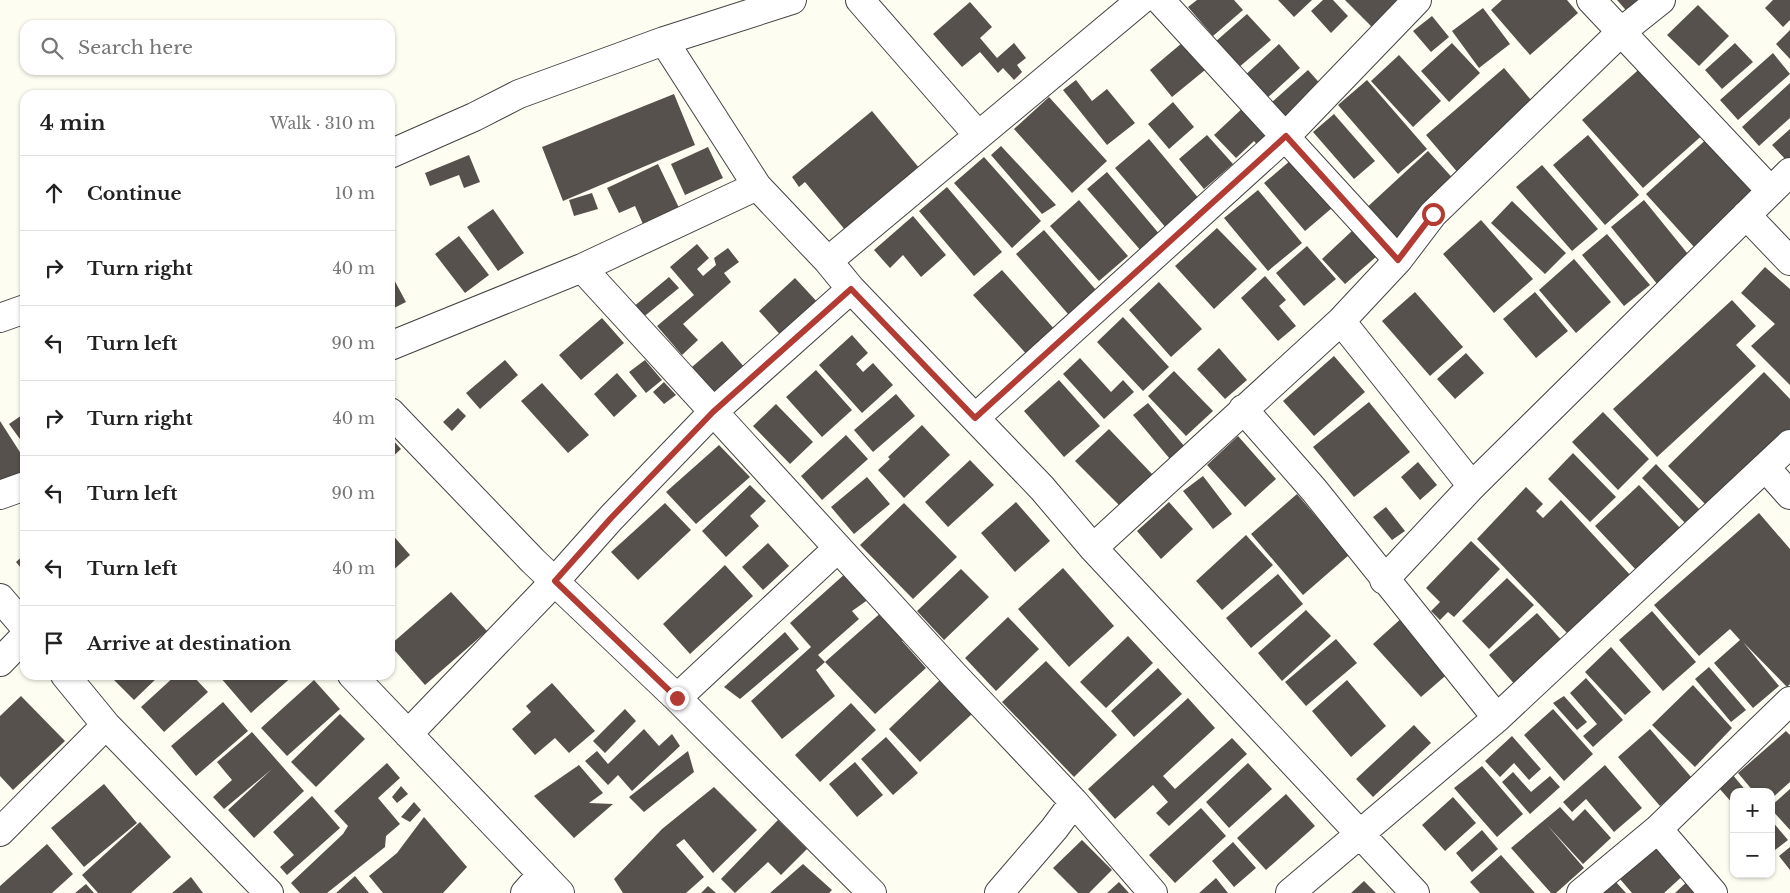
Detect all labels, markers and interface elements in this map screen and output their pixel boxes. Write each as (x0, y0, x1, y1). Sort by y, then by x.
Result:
search box (20, 20, 395, 75)
icon: search (38, 34, 66, 62)
text: Search here (78, 36, 193, 59)
text: 4 min (40, 110, 106, 136)
text: Walk · 310 m (270, 113, 375, 133)
icon: ahead (40, 179, 68, 207)
text: Continue (87, 182, 182, 205)
text: 10 m (335, 183, 375, 203)
route start (1422, 203, 1445, 226)
icon: right (40, 254, 68, 282)
text: Turn right (87, 257, 193, 280)
text: 40 m (332, 258, 375, 278)
icon: left (40, 329, 68, 357)
text: Turn left (87, 332, 178, 355)
text: 90 m (332, 333, 375, 353)
icon: right (40, 404, 68, 432)
text: Turn right (87, 407, 193, 430)
text: 40 m (332, 408, 375, 428)
icon: left (40, 479, 68, 507)
text: Turn left (87, 482, 178, 505)
text: 90 m (332, 483, 375, 503)
icon: left (40, 554, 68, 582)
text: Turn left (87, 557, 178, 580)
text: 40 m (332, 558, 375, 578)
icon: arrive (40, 629, 68, 657)
text: Arrive at destination (87, 632, 291, 655)
route end (666, 687, 689, 710)
map controls (1730, 788, 1775, 878)
button: + (1730, 788, 1775, 833)
button: − (1730, 833, 1775, 878)

